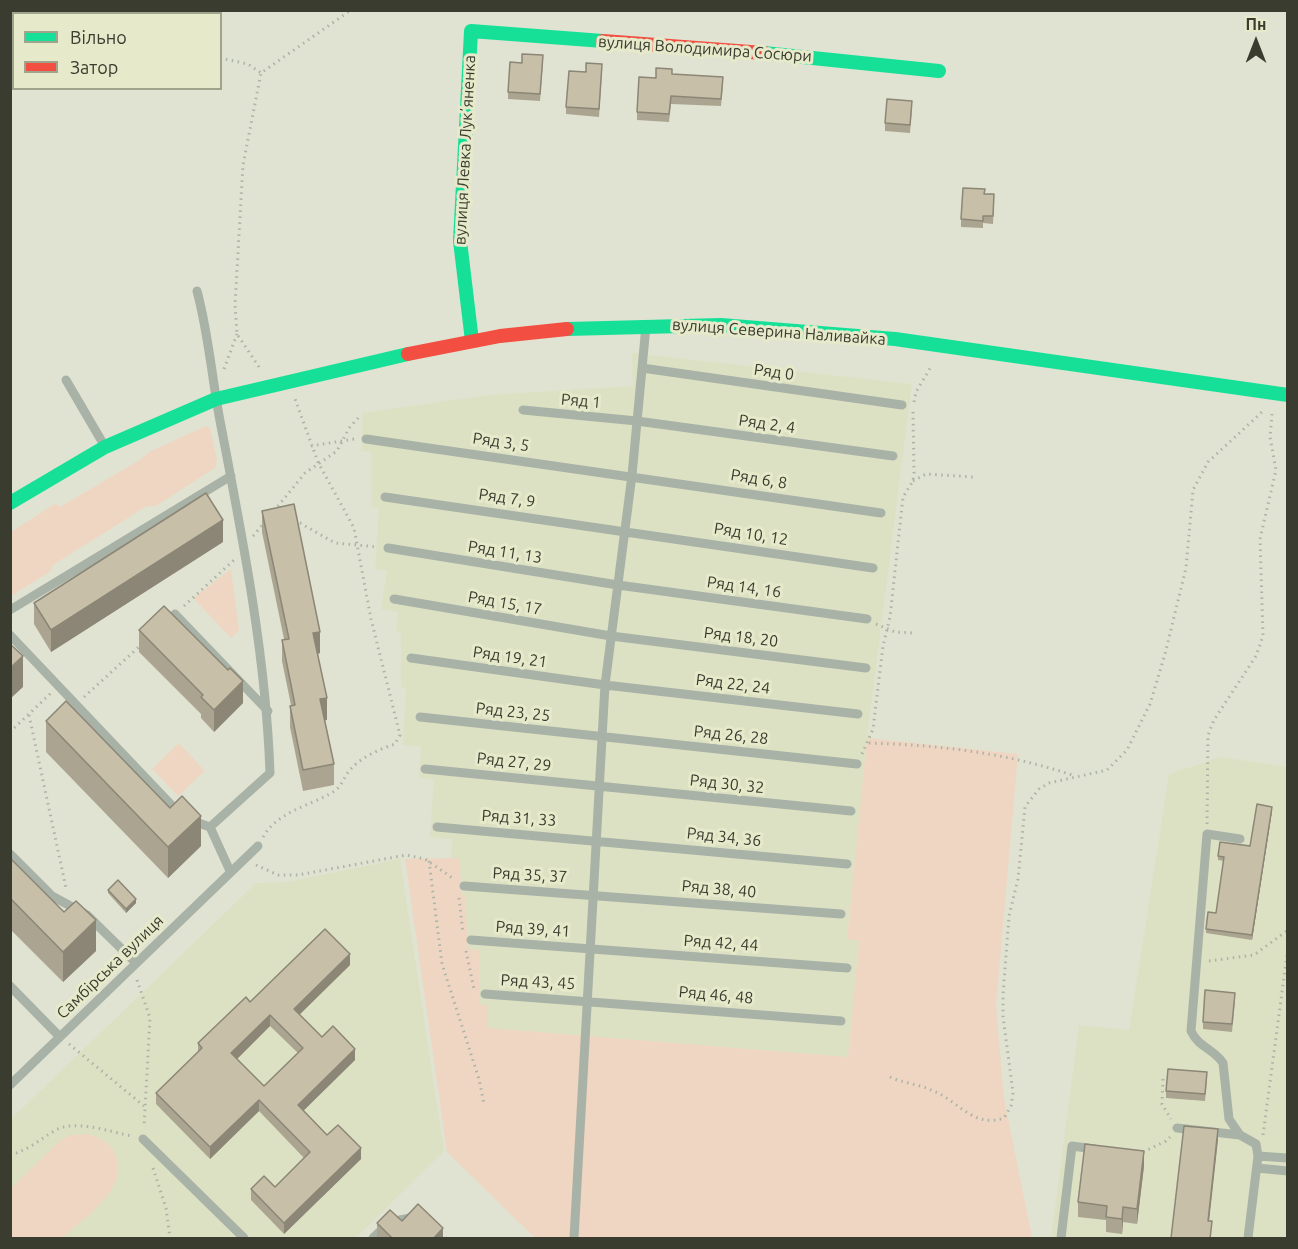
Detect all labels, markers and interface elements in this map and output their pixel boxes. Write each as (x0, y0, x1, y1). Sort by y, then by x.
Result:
legend (12, 12, 222, 90)
north arrow (1226, 12, 1286, 72)
text: Пн (1246, 15, 1266, 33)
text: Вільно (70, 27, 127, 47)
street label: вулиця Володимира Сосюри (597, 32, 813, 66)
street label: вулиця Левка Лукʼяненка (450, 55, 480, 245)
text: Затор (70, 57, 118, 77)
street label: вулиця Северина Наливайка (671, 315, 887, 349)
street label: Ряд 0 (753, 360, 795, 384)
street label: Ряд 1 (560, 390, 602, 412)
street label: Ряд 2, 4 (738, 411, 796, 437)
street label: Ряд 3, 5 (472, 429, 530, 455)
street label: Ряд 6, 8 (729, 465, 789, 493)
street label: Ряд 7, 9 (478, 485, 536, 511)
street label: Ряд 10, 12 (713, 519, 789, 549)
street label: Ряд 11, 13 (467, 537, 543, 567)
street label: Ряд 14, 16 (706, 572, 782, 602)
street label: Ряд 15, 17 (466, 587, 544, 619)
street label: Ряд 18, 20 (703, 623, 779, 651)
street label: Ряд 19, 21 (472, 642, 548, 672)
street label: Ряд 22, 24 (695, 670, 771, 698)
street label: Ряд 23, 25 (475, 699, 551, 725)
street label: Ряд 26, 28 (693, 722, 769, 748)
street label: Ряд 27, 29 (476, 749, 552, 775)
street label: Ряд 30, 32 (689, 771, 765, 797)
street label: Ряд 31, 33 (481, 806, 557, 830)
street label: Ряд 34, 36 (686, 824, 762, 850)
street label: Ряд 35, 37 (492, 863, 568, 887)
street label: Ряд 38, 40 (681, 876, 757, 902)
street label: Самбірська вулиця (53, 911, 167, 1023)
street label: Ряд 39, 41 (495, 917, 571, 941)
street label: Ряд 42, 44 (683, 931, 759, 955)
street label: Ряд 43, 45 (500, 970, 576, 994)
street label: Ряд 46, 48 (678, 982, 754, 1008)

